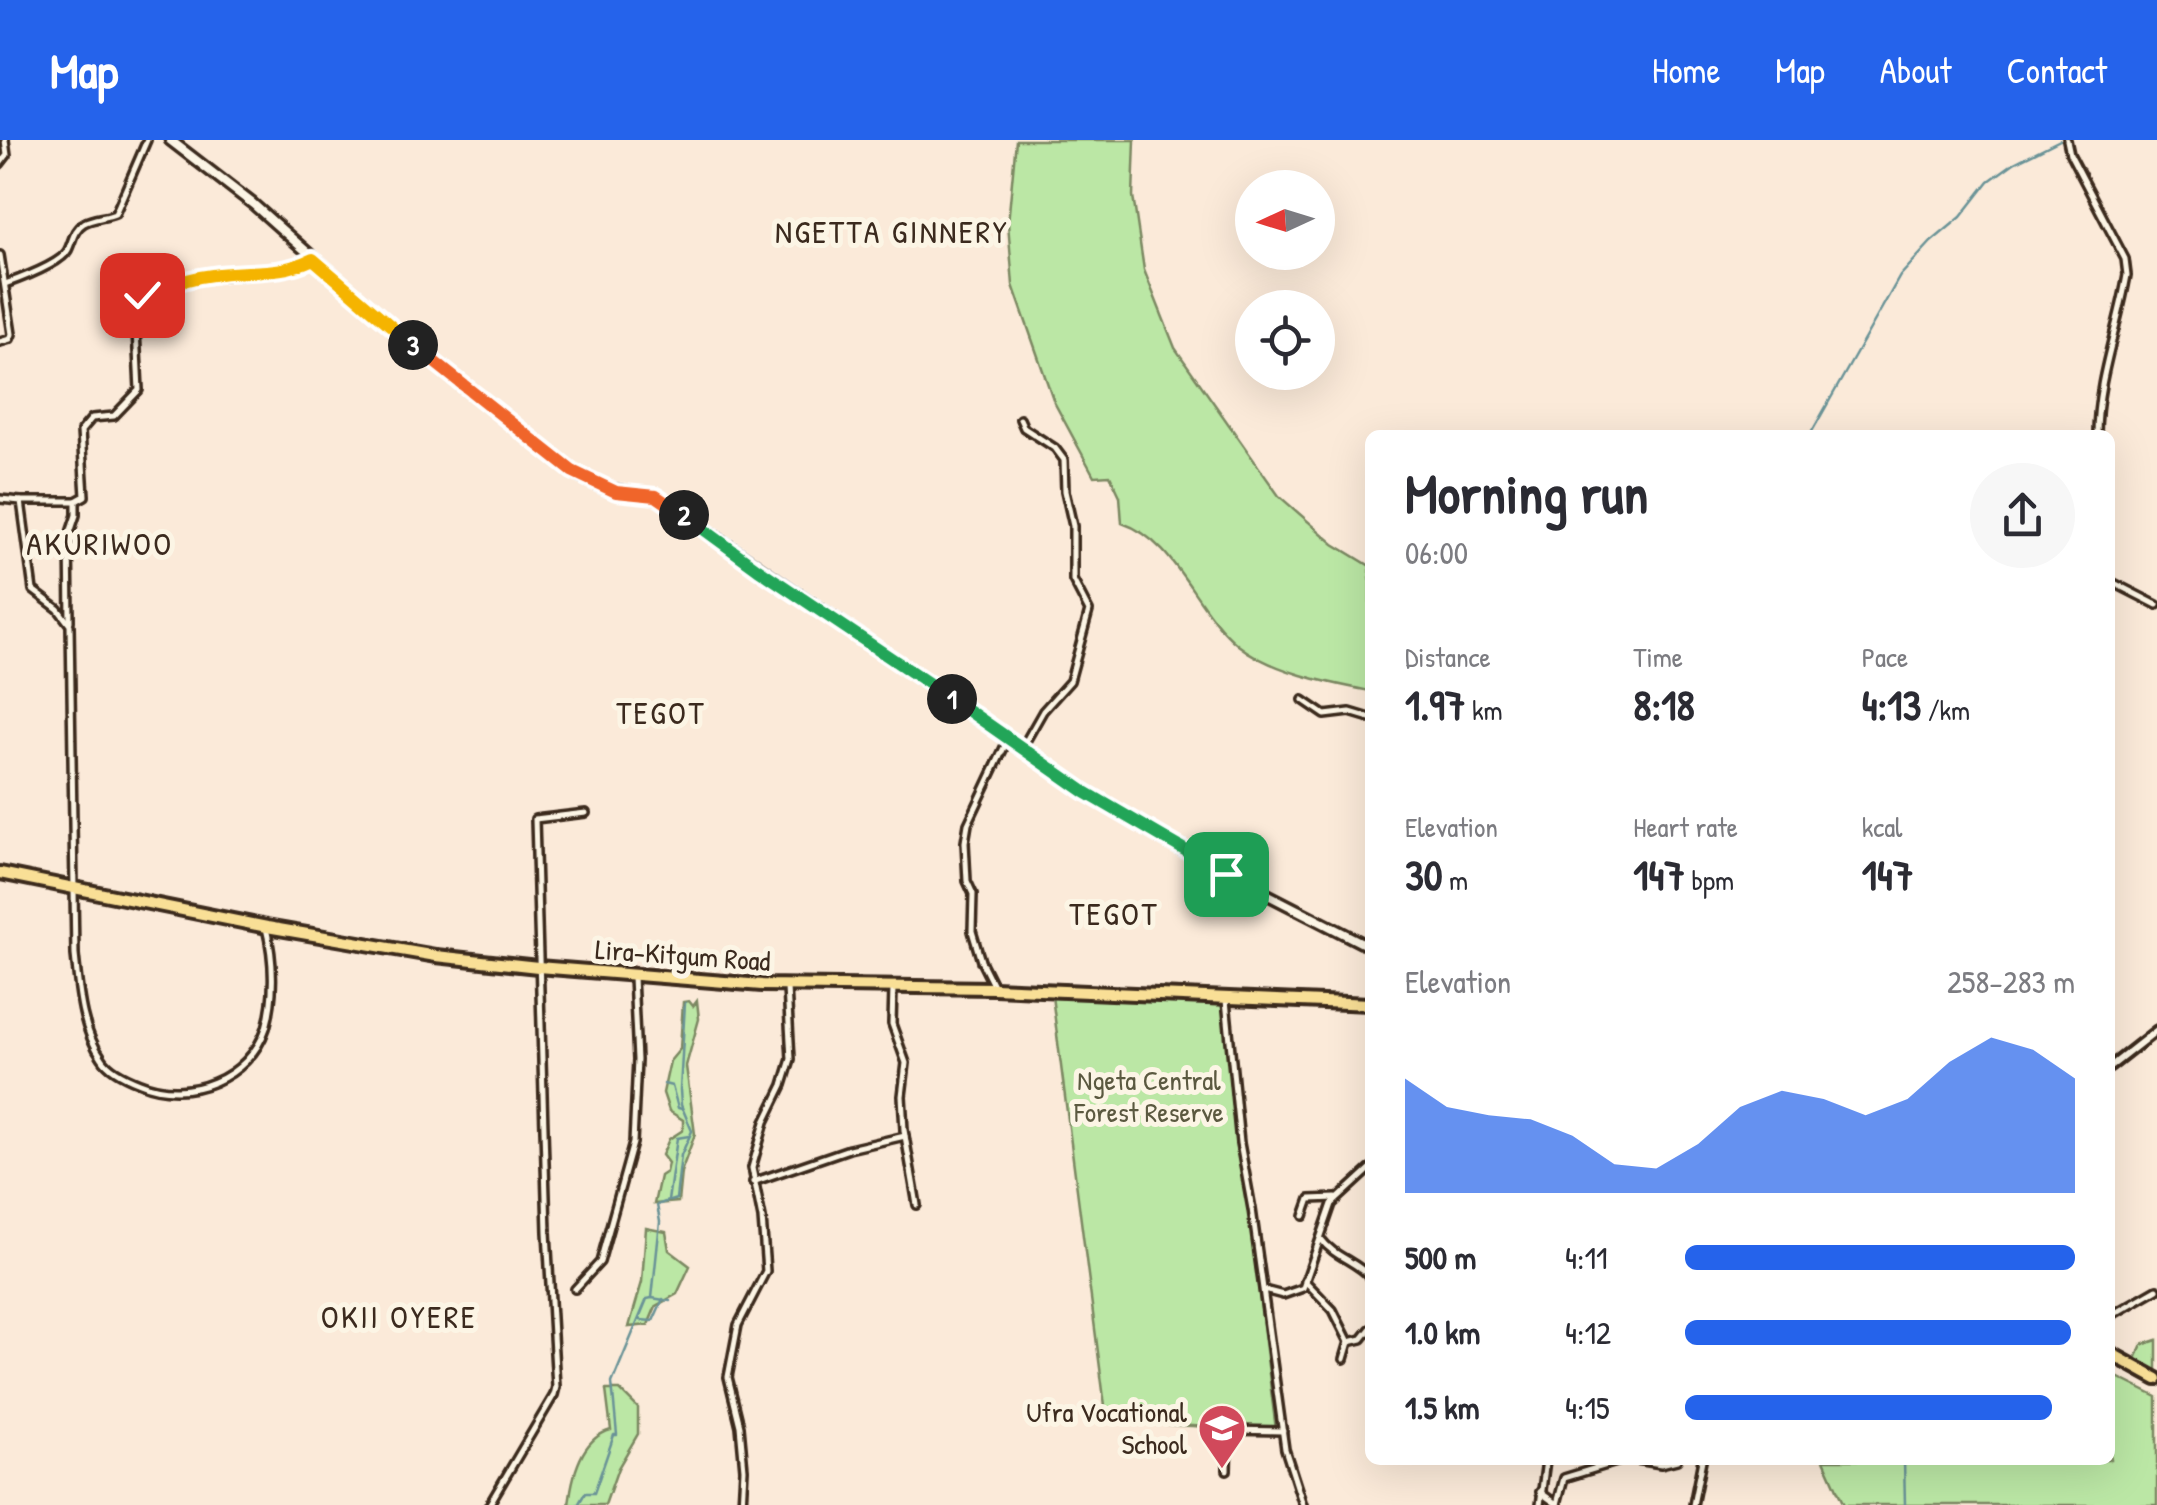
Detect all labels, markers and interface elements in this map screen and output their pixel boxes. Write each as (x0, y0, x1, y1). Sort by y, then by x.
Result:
text: Map (50, 38, 118, 103)
text: Home (1652, 47, 1720, 94)
text: Map (1775, 47, 1825, 94)
text: About (1880, 47, 1952, 94)
text: Contact (2007, 47, 2107, 94)
north arrow (1235, 170, 1335, 270)
map controls (1235, 170, 1335, 390)
district label: NGETTA GINNERY (775, 210, 1009, 253)
pin (100, 253, 185, 338)
icon: check (115, 268, 170, 323)
button: locate (1235, 290, 1335, 390)
pin: 3 (388, 320, 438, 370)
text: 3 (407, 326, 419, 364)
text: Morning run (1405, 456, 1648, 530)
button: share (1970, 463, 2075, 568)
pin: 2 (659, 490, 709, 540)
text: 2 (677, 496, 691, 534)
district label: AKURIWOO (26, 522, 174, 565)
text: 06:00 (1405, 531, 1468, 574)
text: Distance (1405, 638, 1491, 676)
text: Time (1633, 638, 1683, 676)
text: Pace (1862, 638, 1908, 676)
pin: 1 (927, 674, 977, 724)
text: 1.97 (1405, 676, 1465, 733)
text: 8:18 (1633, 676, 1695, 733)
text: 4:13 (1862, 676, 1921, 733)
text: 1 (947, 680, 957, 718)
district label: TEGOT (616, 691, 706, 734)
text: km (1465, 691, 1503, 729)
text: /km (1921, 691, 1970, 729)
text: Elevation (1405, 808, 1498, 846)
text: Heart rate (1633, 808, 1738, 846)
text: kcal (1862, 808, 1903, 846)
pin (1184, 832, 1269, 917)
text: 30 (1405, 846, 1443, 903)
text: 147 (1633, 846, 1685, 903)
text: 147 (1862, 846, 1913, 903)
icon: arrive (1199, 847, 1254, 902)
text: m (1443, 861, 1468, 899)
text: bpm (1685, 861, 1734, 899)
district label: TEGOT (1069, 892, 1159, 935)
street label: Lira-Kitgum Road (594, 930, 772, 980)
text: Elevation (1405, 960, 1511, 1003)
text: 258–283 m (1947, 960, 2075, 1003)
park label: Ngeta Central Forest Reserve (1073, 1061, 1224, 1131)
text: 500 m (1405, 1236, 1476, 1279)
text: 4:11 (1565, 1236, 1608, 1279)
district label: OKII OYERE (321, 1295, 477, 1338)
text: 1.0 km (1405, 1311, 1480, 1354)
text: 4:12 (1565, 1311, 1611, 1354)
text: 1.5 km (1405, 1386, 1479, 1429)
text: 4:15 (1565, 1386, 1610, 1429)
place label: Ufra Vocational School (1026, 1393, 1188, 1463)
school or university icon: Ufra Vocational School (1196, 1402, 1248, 1470)

